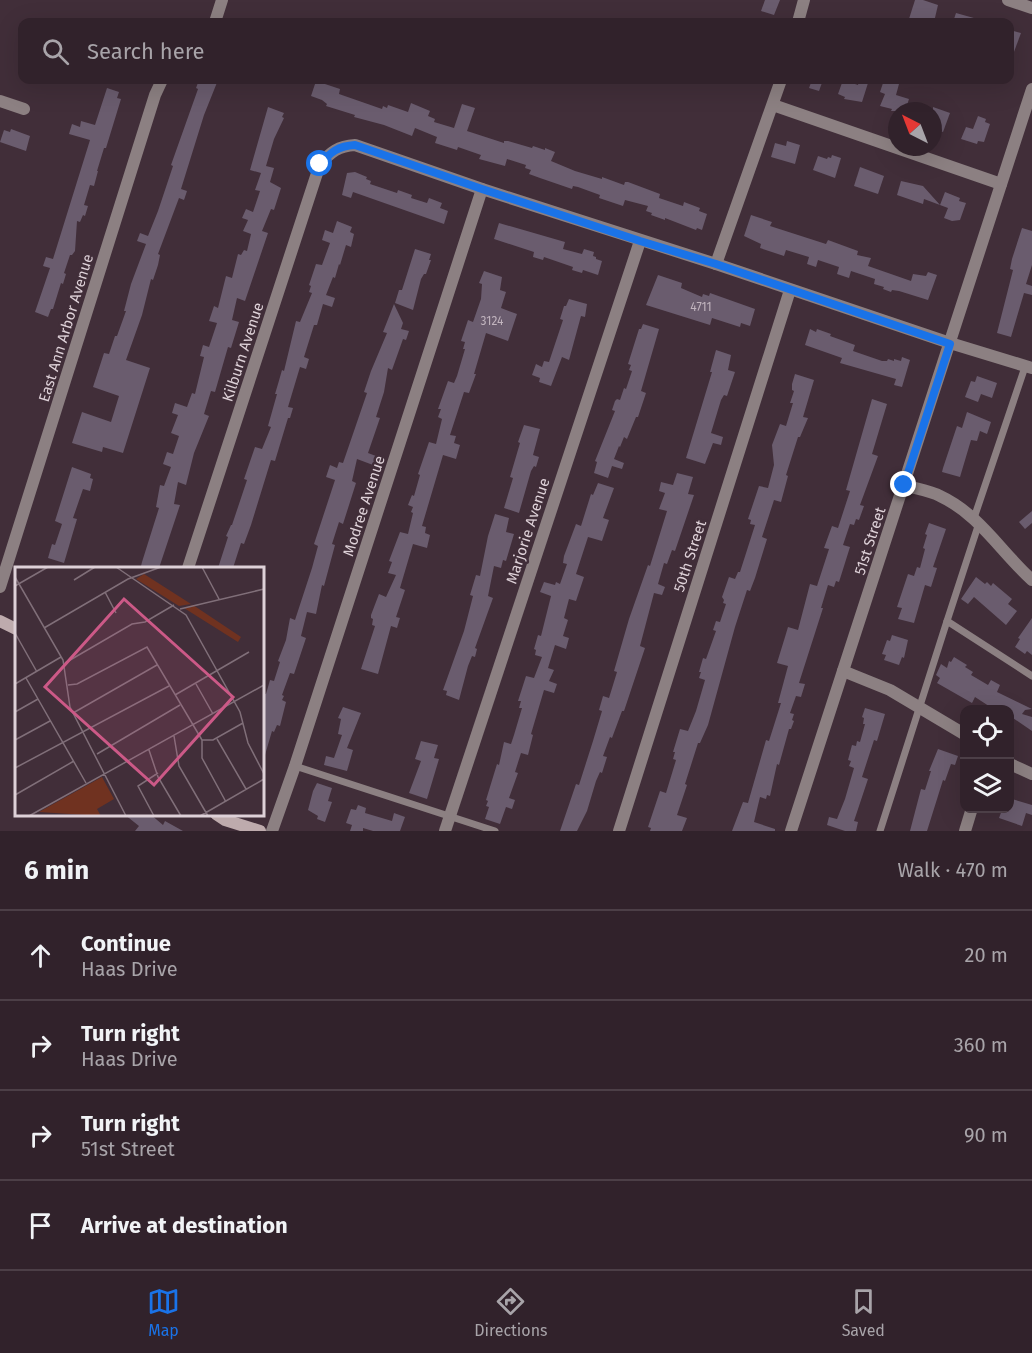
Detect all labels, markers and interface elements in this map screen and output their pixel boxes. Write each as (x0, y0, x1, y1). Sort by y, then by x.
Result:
search box (18, 18, 1014, 84)
icon: search (39, 35, 72, 68)
text: Search here (87, 38, 205, 65)
north arrow (888, 102, 942, 156)
route start (306, 150, 332, 176)
street label: East Ann Arbor Avenue (35, 252, 97, 404)
street label: Kilburn Avenue (218, 300, 268, 404)
house number: 4711 (690, 300, 712, 314)
house number: 3124 (481, 314, 504, 328)
street label: Modree Avenue (339, 453, 389, 559)
route end (890, 471, 916, 497)
street label: Marjorie Avenue (502, 476, 554, 586)
street label: 51st Street (851, 504, 890, 577)
street label: 50th Street (670, 517, 710, 594)
inset map (15, 567, 264, 816)
map controls (960, 705, 1014, 813)
button: locate (960, 705, 1014, 759)
button: layers (960, 759, 1014, 813)
text: 6 min (24, 855, 89, 886)
text: Walk · 470 m (898, 858, 1008, 882)
text: Continue (81, 930, 171, 957)
icon: ahead (24, 939, 57, 972)
text: 20 m (965, 943, 1008, 967)
text: Haas Drive (81, 957, 178, 981)
text: Turn right (81, 1020, 180, 1047)
icon: right (24, 1029, 57, 1062)
text: 360 m (954, 1033, 1008, 1057)
text: Haas Drive (81, 1047, 178, 1071)
text: Turn right (81, 1110, 180, 1137)
icon: right (24, 1119, 57, 1152)
text: 90 m (964, 1123, 1008, 1147)
text: 51st Street (81, 1137, 175, 1161)
icon: arrive (24, 1209, 57, 1242)
text: Arrive at destination (81, 1212, 288, 1239)
tab: Map (147, 1285, 180, 1340)
tab: Directions (474, 1285, 548, 1340)
tab: Saved (842, 1285, 885, 1340)

